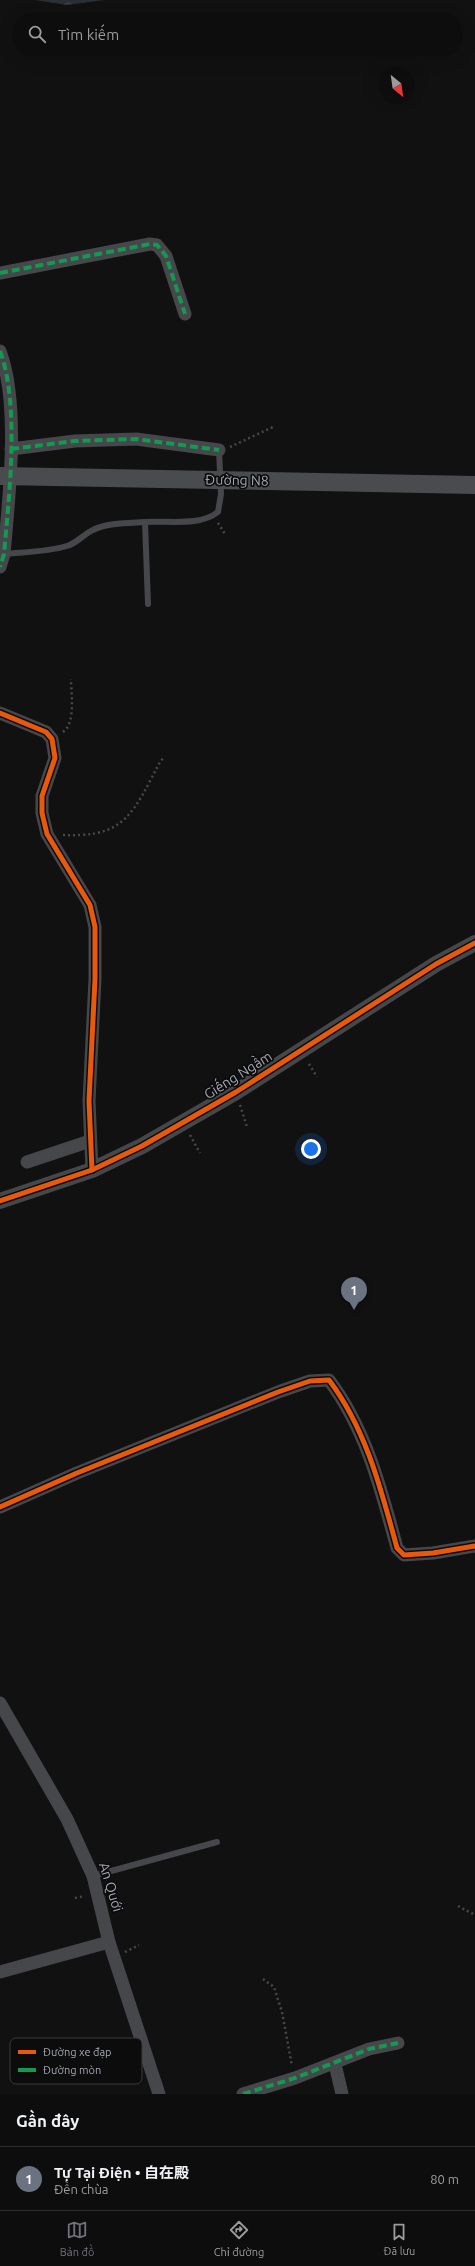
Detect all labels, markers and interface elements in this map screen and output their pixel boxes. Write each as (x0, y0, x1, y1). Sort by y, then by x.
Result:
search box (12, 12, 463, 56)
icon: search (26, 23, 48, 45)
text: Tìm kiếm (58, 26, 119, 43)
north arrow (379, 68, 415, 104)
street label: Đường N8 (205, 471, 269, 489)
street label: Giếng Ngầm (200, 1046, 275, 1102)
your location (301, 1139, 321, 1159)
pin: 1 (341, 1277, 367, 1310)
street label: An Quới (96, 1860, 126, 1914)
legend (10, 2038, 142, 2084)
text: Đường xe đạp (43, 2046, 112, 2059)
text: Đường mòn (43, 2064, 101, 2076)
text: Gần đây (16, 2111, 79, 2130)
text: Tự Tại Điện • 自在殿 (54, 2164, 189, 2181)
text: 1 (25, 2172, 33, 2186)
text: 80 m (430, 2172, 459, 2186)
text: Đền chùa (54, 2182, 109, 2196)
tab: Bản đồ (60, 2219, 94, 2259)
tab: Chỉ đường (214, 2219, 264, 2259)
tab: Đã lưu (384, 2221, 415, 2257)

